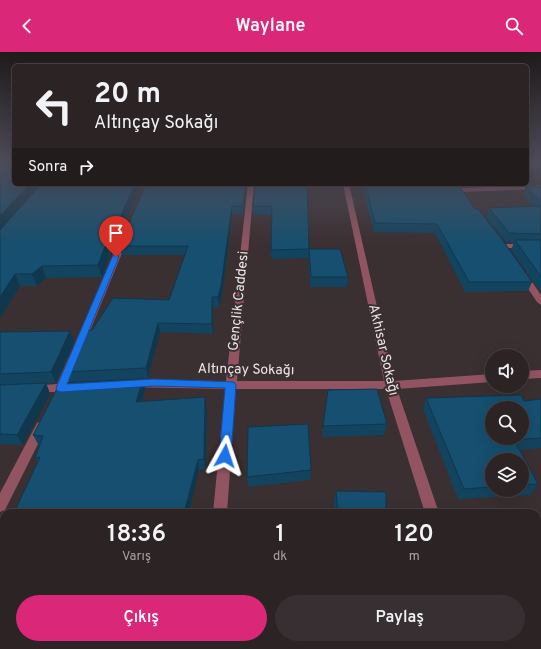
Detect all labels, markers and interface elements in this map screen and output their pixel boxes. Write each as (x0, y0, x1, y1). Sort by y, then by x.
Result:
icon: back (16, 15, 38, 37)
text: Waylane (236, 15, 305, 38)
icon: search (503, 15, 525, 37)
text: 20 m (94, 77, 161, 113)
icon: left (28, 80, 80, 132)
text: Altınçay Sokağı (94, 112, 218, 135)
icon: right (75, 156, 97, 178)
text: Sonra (28, 158, 67, 177)
pin (99, 216, 133, 257)
icon: arrive (105, 222, 127, 244)
street label: Gençlik Caddesi (225, 250, 253, 352)
street label: Akhisar Sokağı (364, 303, 402, 397)
map controls (485, 349, 529, 497)
button: sound (485, 349, 529, 393)
street label: Altınçay Sokağı (198, 361, 294, 379)
button: search (485, 401, 529, 445)
position arrow (204, 435, 246, 477)
button: layers (485, 453, 529, 497)
text: 18:36 (107, 520, 166, 550)
text: 1 (275, 520, 285, 550)
text: 120 (394, 520, 434, 550)
text: Varış (122, 549, 151, 565)
text: dk (273, 549, 287, 565)
text: m (409, 549, 420, 565)
button: Çıkış (16, 595, 267, 641)
button: Paylaş (275, 595, 525, 641)

